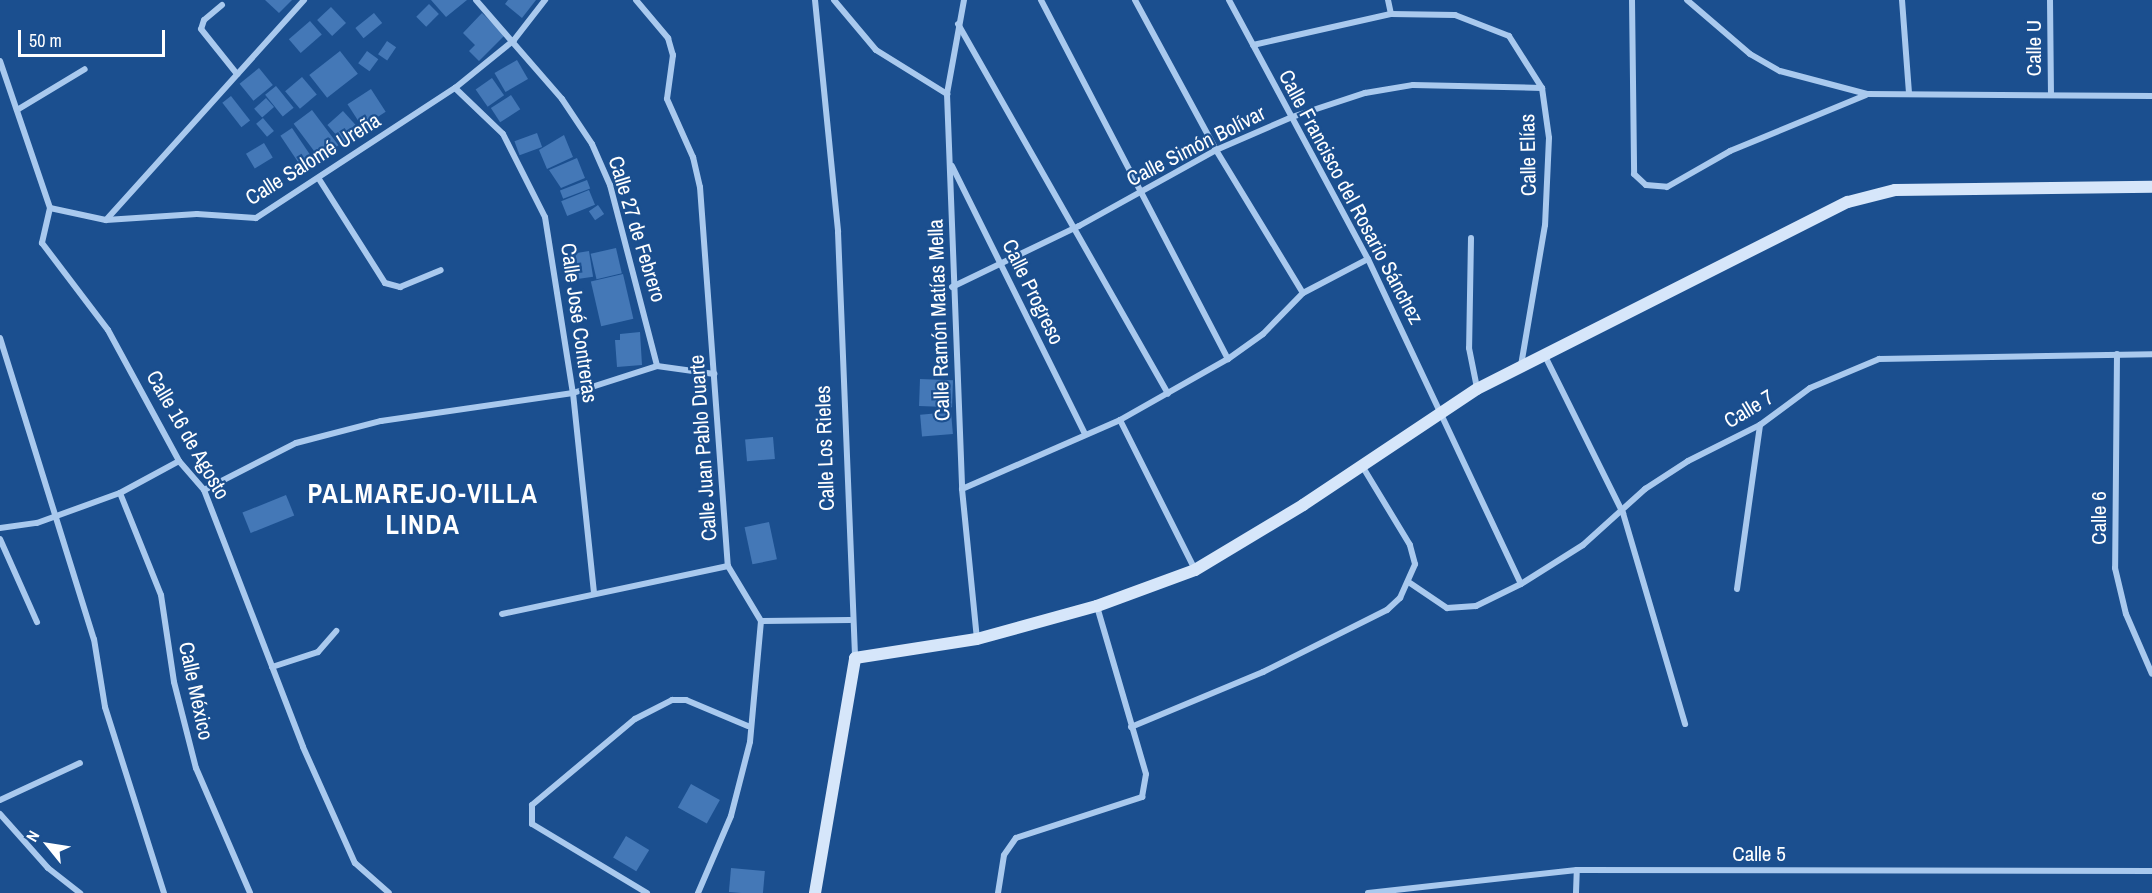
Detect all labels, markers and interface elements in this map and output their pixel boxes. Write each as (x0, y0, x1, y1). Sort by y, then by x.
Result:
scale bar (21, 18, 168, 56)
street label: Calle U (2021, 20, 2047, 76)
text: 50 m (29, 28, 62, 53)
street label: Calle Francisco del Rosario Sánchez (1273, 66, 1429, 328)
street label: Calle Simón Bolívar (1122, 100, 1270, 192)
street label: Calle Salomé Ureña (241, 107, 385, 211)
street label: Calle Elías (1515, 114, 1541, 196)
street label: Calle 27 de Febrero (603, 153, 671, 305)
street label: Calle Ramón Matías Mella (923, 219, 955, 421)
street label: Calle Progreso (997, 235, 1069, 349)
street label: Calle José Contreras (555, 242, 603, 404)
street label: Calle Juan Pablo Duarte (684, 354, 722, 542)
street label: Calle 16 de Agosto (141, 366, 235, 504)
street label: Calle 7 (1720, 384, 1778, 434)
street label: Calle Los Rieles (810, 385, 840, 511)
district label: PALMAREJO-VILLA LINDA (307, 477, 539, 540)
street label: Calle 6 (2086, 491, 2112, 545)
street label: Calle México (173, 640, 219, 742)
north arrow (18, 815, 78, 875)
text: N (21, 826, 44, 846)
street label: Calle 5 (1732, 841, 1786, 867)

